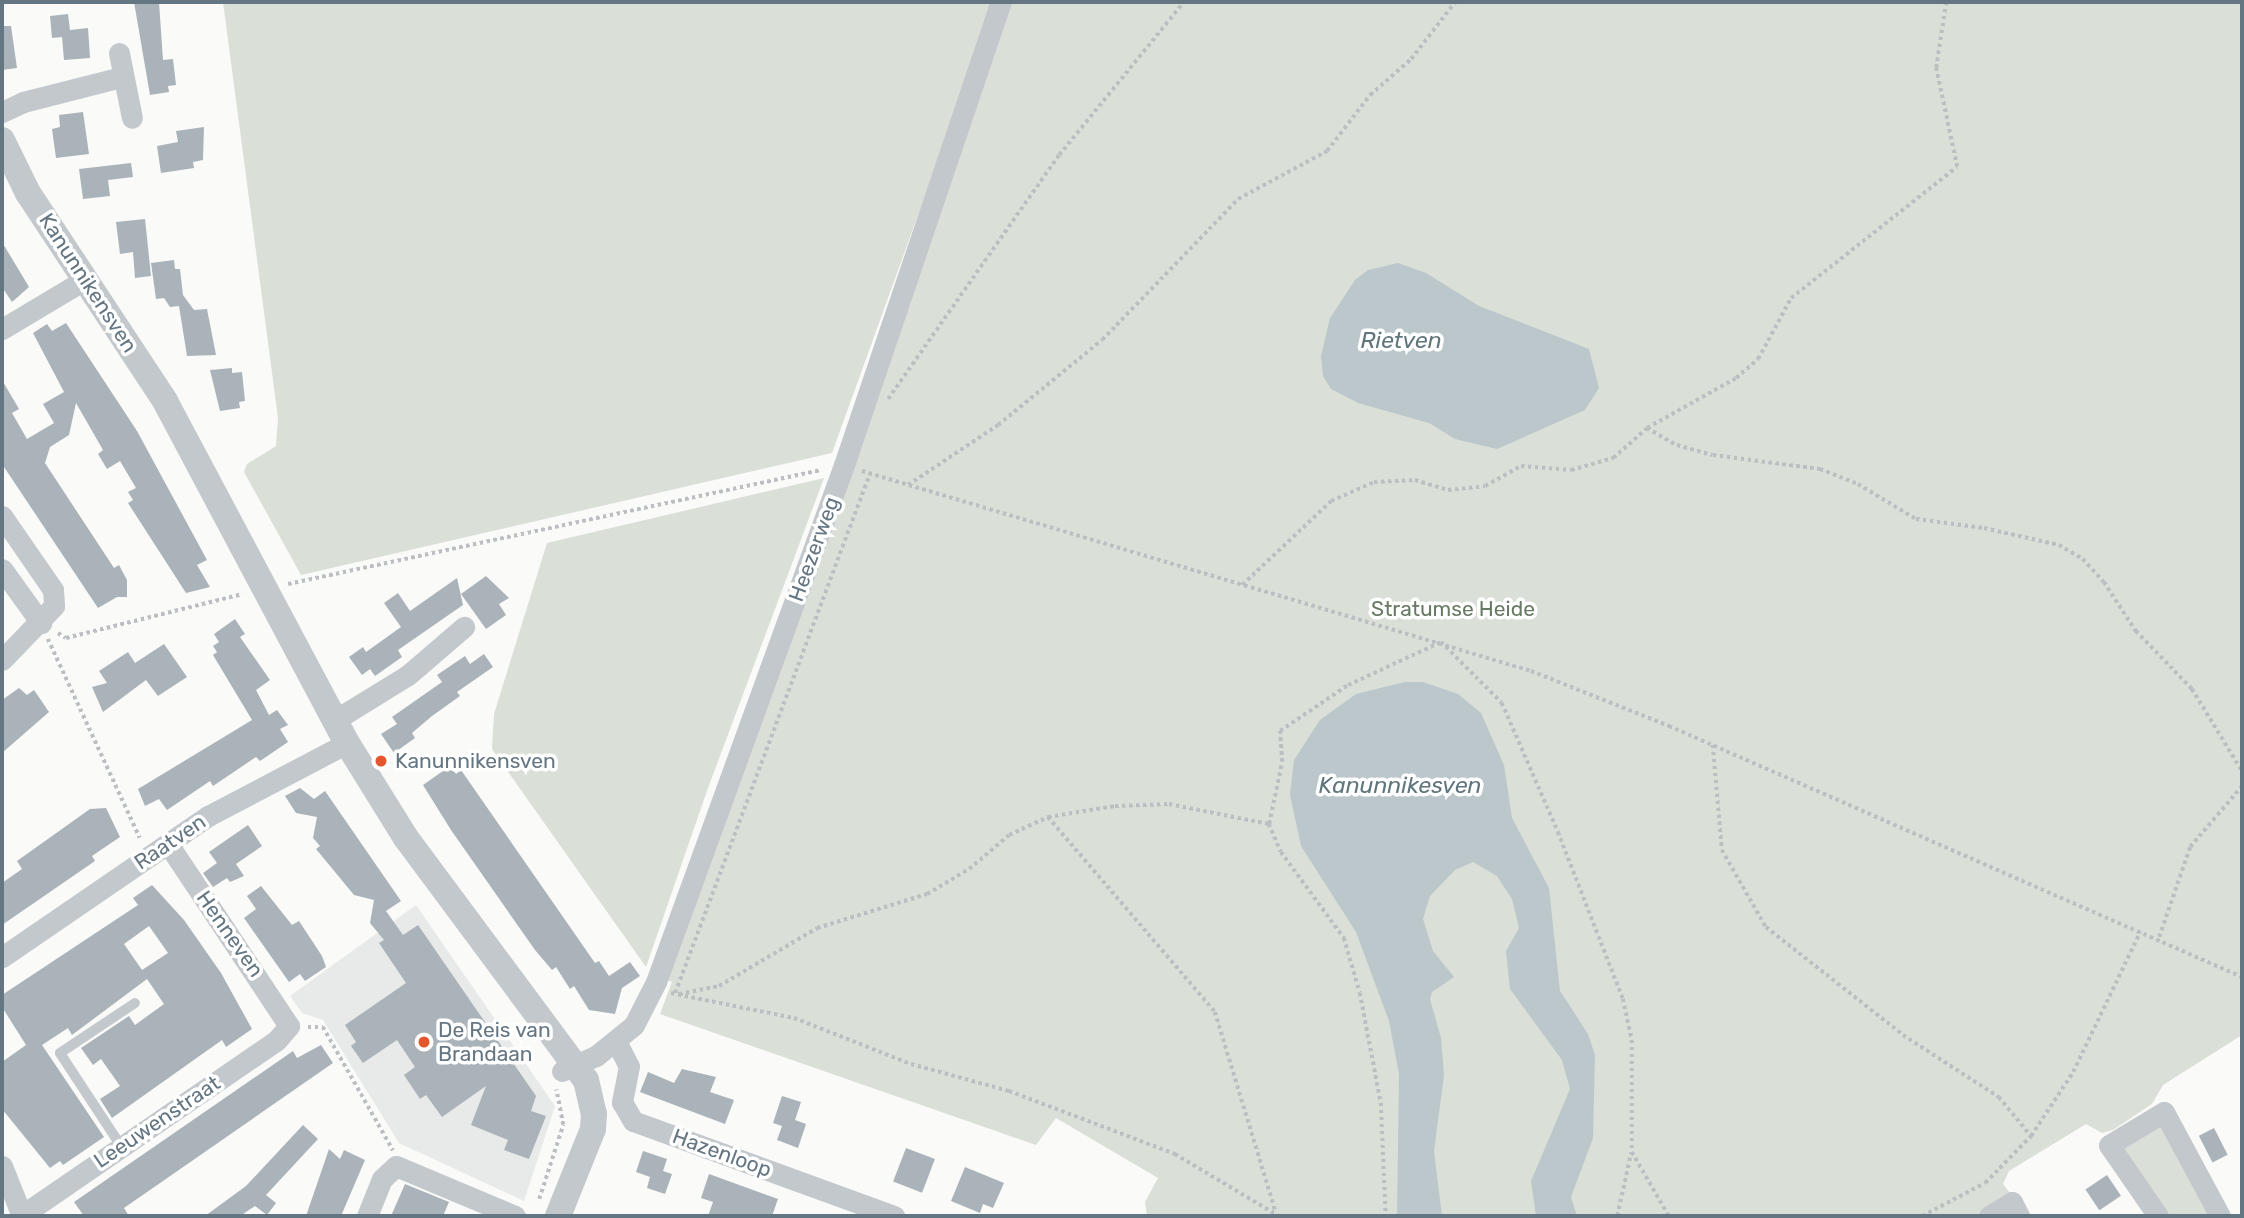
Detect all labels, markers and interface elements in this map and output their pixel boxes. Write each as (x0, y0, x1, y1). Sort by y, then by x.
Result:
street label: Kanunnikensven (34, 209, 142, 357)
water label: Rietven (1360, 326, 1442, 354)
street label: Heezerweg (783, 493, 845, 605)
park label: Stratumse Heide (1371, 596, 1535, 622)
place label: Kanunnikensven (395, 748, 556, 774)
marker: Kanunnikensven (373, 753, 389, 769)
water label: Kanunnikesven (1319, 771, 1481, 799)
street label: Raatven (129, 809, 211, 875)
street label: Henneven (191, 886, 269, 982)
place label: De Reis van Brandaan (438, 1017, 551, 1067)
marker: De Reis van Brandaan (416, 1034, 432, 1050)
street label: Leeuwenstraat (89, 1071, 225, 1173)
street label: Hazenloop (669, 1123, 775, 1183)

